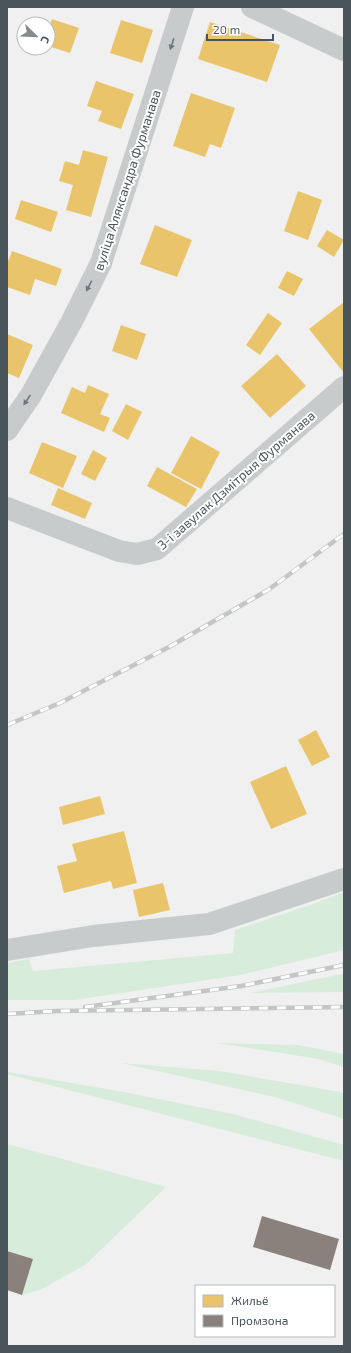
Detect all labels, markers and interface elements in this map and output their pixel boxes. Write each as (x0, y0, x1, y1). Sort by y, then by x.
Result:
north arrow (16, 16, 56, 56)
scale bar (207, 16, 273, 42)
text: 20 m (213, 22, 240, 36)
text: С (38, 35, 53, 46)
one-way arrow (168, 38, 174, 50)
street label: вуліца Аляксандра Фурманава (90, 88, 164, 272)
one-way arrow (86, 281, 93, 292)
one-way arrow (23, 395, 31, 406)
street label: 3-і завулак Дзмітрыя Фурманава (154, 407, 318, 553)
legend (195, 1285, 335, 1337)
text: Жильё (231, 1293, 268, 1307)
text: Промзона (231, 1313, 288, 1327)

